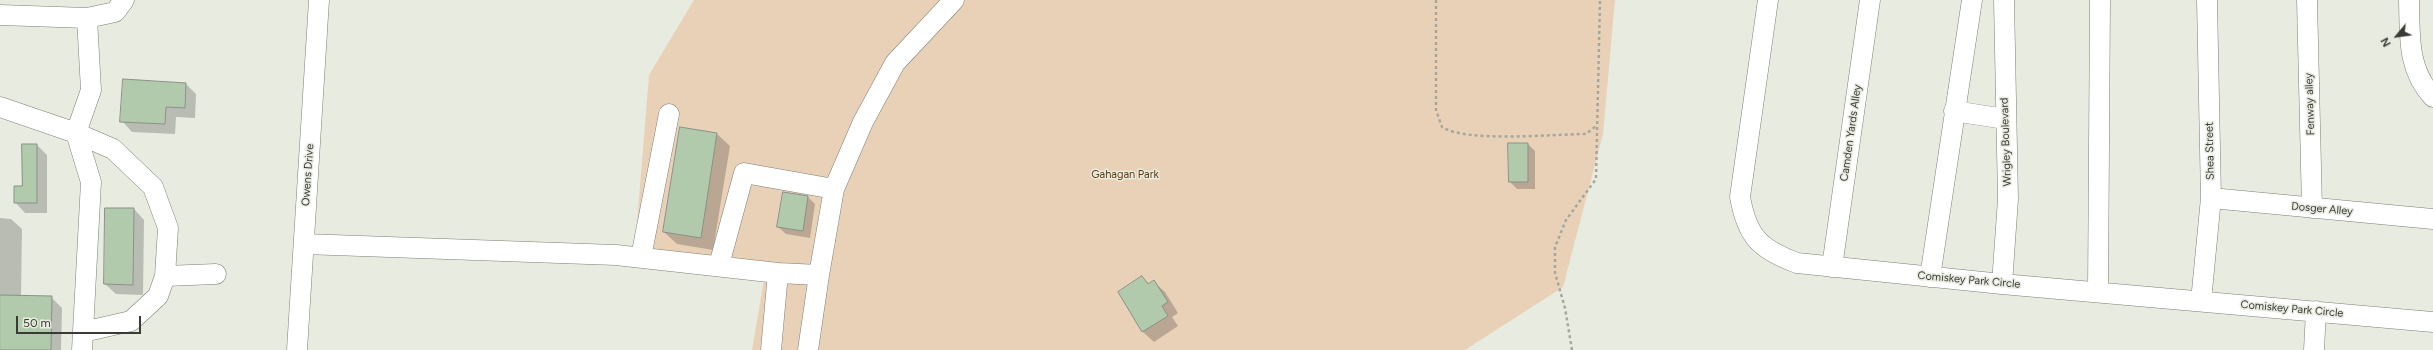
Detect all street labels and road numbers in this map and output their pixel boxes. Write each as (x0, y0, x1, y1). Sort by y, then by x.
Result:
street label: Fenway alley (2302, 72, 2318, 136)
street label: Camden Yards Alley (1838, 84, 1864, 182)
street label: Wrigley Boulevard (1998, 97, 2014, 187)
street label: Shea Street (2203, 122, 2217, 180)
street label: Owens Drive (299, 143, 317, 207)
street label: Dosger Alley (2291, 200, 2353, 218)
street label: Comiskey Park Circle (1917, 269, 2021, 291)
street label: Comiskey Park Circle (2240, 298, 2344, 320)

